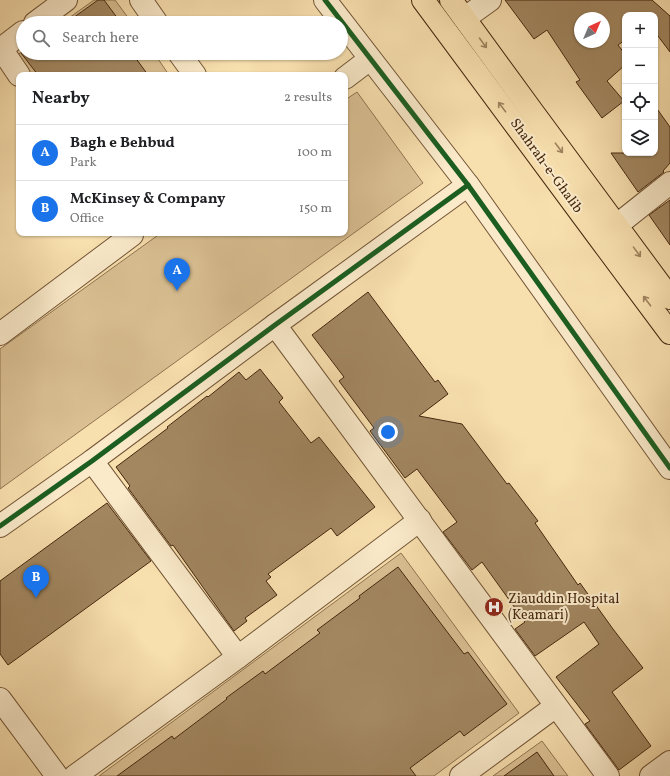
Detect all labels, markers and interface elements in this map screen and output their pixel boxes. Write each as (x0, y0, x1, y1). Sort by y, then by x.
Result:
north arrow (574, 12, 610, 48)
map controls (622, 12, 658, 156)
button: + (622, 12, 658, 48)
search box (16, 16, 348, 60)
icon: search (30, 27, 52, 49)
text: Search here (62, 28, 139, 49)
one-way arrow (478, 37, 487, 48)
button: − (622, 48, 658, 84)
button: locate (622, 84, 658, 120)
text: Nearby (32, 87, 90, 110)
text: 2 results (284, 89, 332, 107)
one-way arrow (498, 102, 507, 113)
street label: Shahrah-e-Ghalib (505, 115, 587, 217)
button: layers (622, 120, 658, 156)
text: Bagh e Behbud (70, 133, 175, 154)
one-way arrow (555, 142, 563, 153)
text: A (40, 144, 50, 162)
text: 100 m (297, 144, 332, 162)
text: Park (70, 154, 97, 172)
text: McKinsey & Company (70, 189, 225, 210)
text: B (41, 200, 49, 218)
text: 150 m (299, 200, 332, 218)
text: Office (70, 210, 104, 228)
one-way arrow (632, 247, 641, 258)
pin: A (164, 258, 190, 291)
one-way arrow (642, 296, 651, 307)
your location (378, 422, 398, 442)
pin: B (23, 565, 49, 598)
place label: Ziauddin Hospital (Keamari) (508, 590, 619, 625)
hospital icon: Ziauddin Hospital (Keamari) (483, 596, 505, 618)

